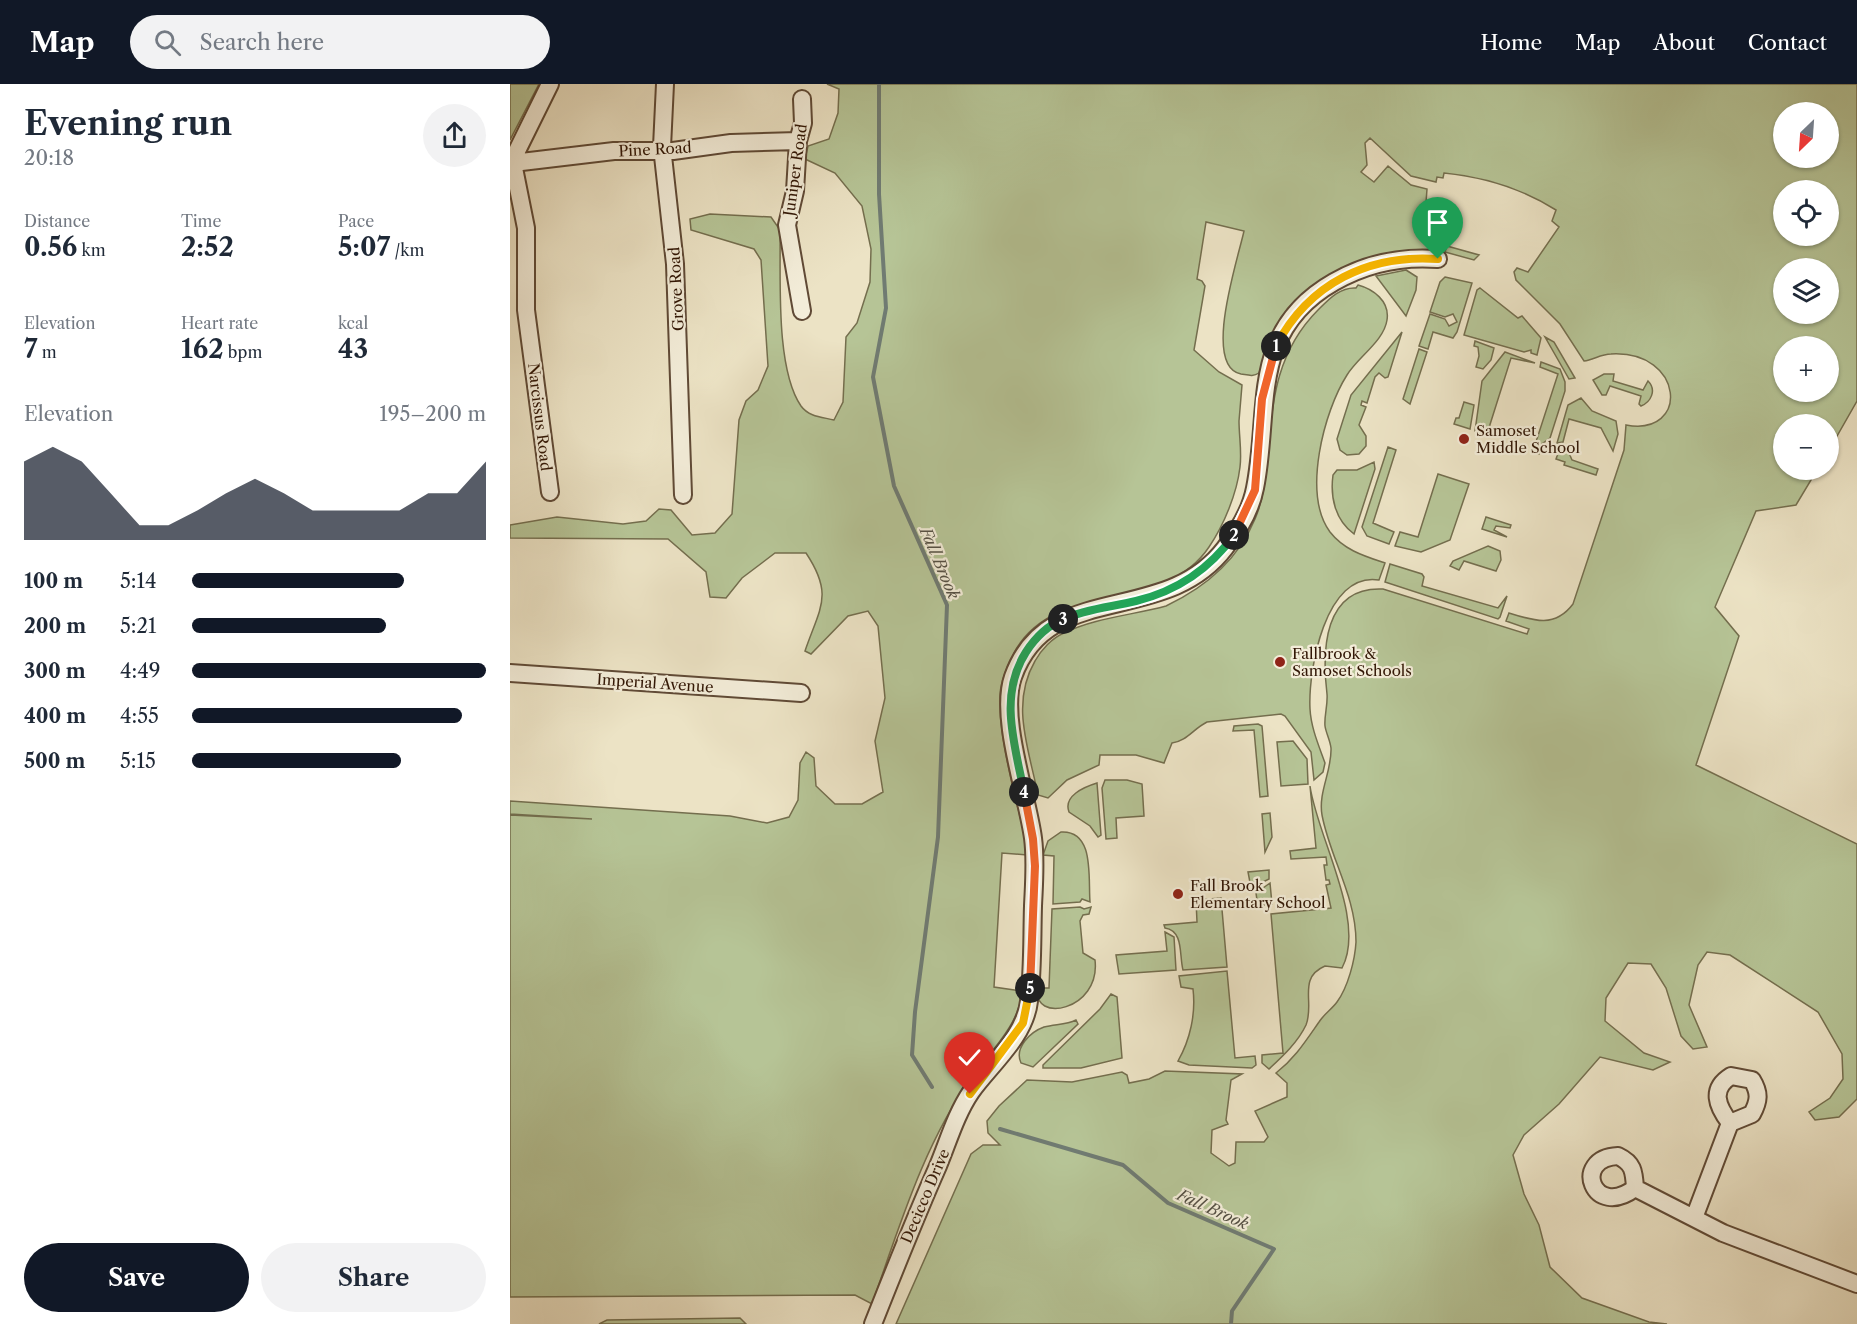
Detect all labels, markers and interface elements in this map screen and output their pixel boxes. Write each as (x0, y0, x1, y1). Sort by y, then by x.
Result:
search box (130, 15, 550, 69)
text: Map (30, 25, 94, 59)
icon: search (151, 26, 184, 59)
text: Search here (199, 29, 324, 56)
text: Home (1481, 30, 1542, 55)
text: Map (1575, 30, 1620, 55)
text: About (1653, 30, 1715, 55)
text: Contact (1748, 30, 1827, 55)
north arrow (1773, 102, 1839, 168)
map controls (1773, 102, 1839, 480)
text: Evening run (24, 103, 232, 144)
button: share (423, 104, 486, 167)
street label: Juniper Road (779, 123, 811, 219)
street label: Pine Road (618, 138, 692, 160)
text: 20:18 (24, 146, 74, 170)
button: locate (1773, 180, 1839, 246)
pin (1412, 197, 1463, 259)
icon: arrive (1421, 206, 1454, 239)
text: Distance (24, 211, 90, 231)
text: Time (181, 211, 221, 231)
text: Pace (338, 211, 374, 231)
text: 0.56 (24, 231, 77, 263)
text: 2:52 (181, 231, 234, 263)
text: 5:07 (338, 231, 390, 263)
text: km (77, 240, 106, 260)
text: /km (390, 240, 424, 260)
street label: Grove Road (664, 246, 688, 332)
button: layers (1773, 258, 1839, 324)
text: Elevation (24, 313, 95, 333)
text: Heart rate (181, 313, 258, 333)
text: kcal (338, 313, 368, 333)
pin: 1 (1261, 331, 1291, 361)
text: 7 (24, 333, 38, 365)
text: 162 (181, 333, 224, 365)
text: 43 (338, 333, 368, 365)
text: 1 (1272, 336, 1280, 356)
button: + (1773, 336, 1839, 402)
text: m (38, 342, 57, 362)
text: bpm (224, 342, 262, 362)
street label: Narcissus Road (524, 362, 556, 472)
text: Elevation (24, 402, 113, 426)
text: 195–200 m (379, 402, 486, 426)
button: − (1773, 414, 1839, 480)
place label: Samoset Middle School (1476, 421, 1580, 457)
marker: Samoset Middle School (1457, 432, 1471, 446)
pin: 2 (1219, 520, 1249, 550)
water label: Fall Brook (915, 522, 964, 603)
text: 2 (1229, 525, 1239, 545)
text: 100 m (24, 569, 83, 593)
text: 5:14 (120, 569, 156, 593)
pin: 3 (1048, 604, 1078, 634)
text: 3 (1058, 609, 1068, 629)
text: 200 m (24, 614, 86, 638)
text: 5:21 (120, 614, 156, 638)
place label: Fallbrook & Samoset Schools (1292, 644, 1412, 680)
marker: Fallbrook & Samoset Schools (1273, 655, 1287, 669)
text: 300 m (24, 659, 86, 683)
text: 4:49 (120, 659, 160, 683)
street label: Imperial Avenue (596, 669, 714, 697)
text: 400 m (24, 704, 86, 728)
text: 4:55 (120, 704, 159, 728)
text: 500 m (24, 749, 85, 773)
text: 5:15 (120, 749, 156, 773)
pin: 4 (1009, 777, 1039, 807)
text: 4 (1019, 782, 1029, 802)
place label: Fall Brook Elementary School (1190, 876, 1326, 912)
marker: Fall Brook Elementary School (1171, 887, 1185, 901)
pin: 5 (1015, 973, 1045, 1003)
text: 5 (1026, 978, 1034, 998)
pin (944, 1032, 995, 1094)
icon: check (953, 1041, 986, 1074)
street label: Decicco Drive (897, 1146, 953, 1246)
water label: Fall Brook (1172, 1184, 1253, 1234)
button: Save (24, 1243, 249, 1312)
button: Share (261, 1243, 486, 1312)

